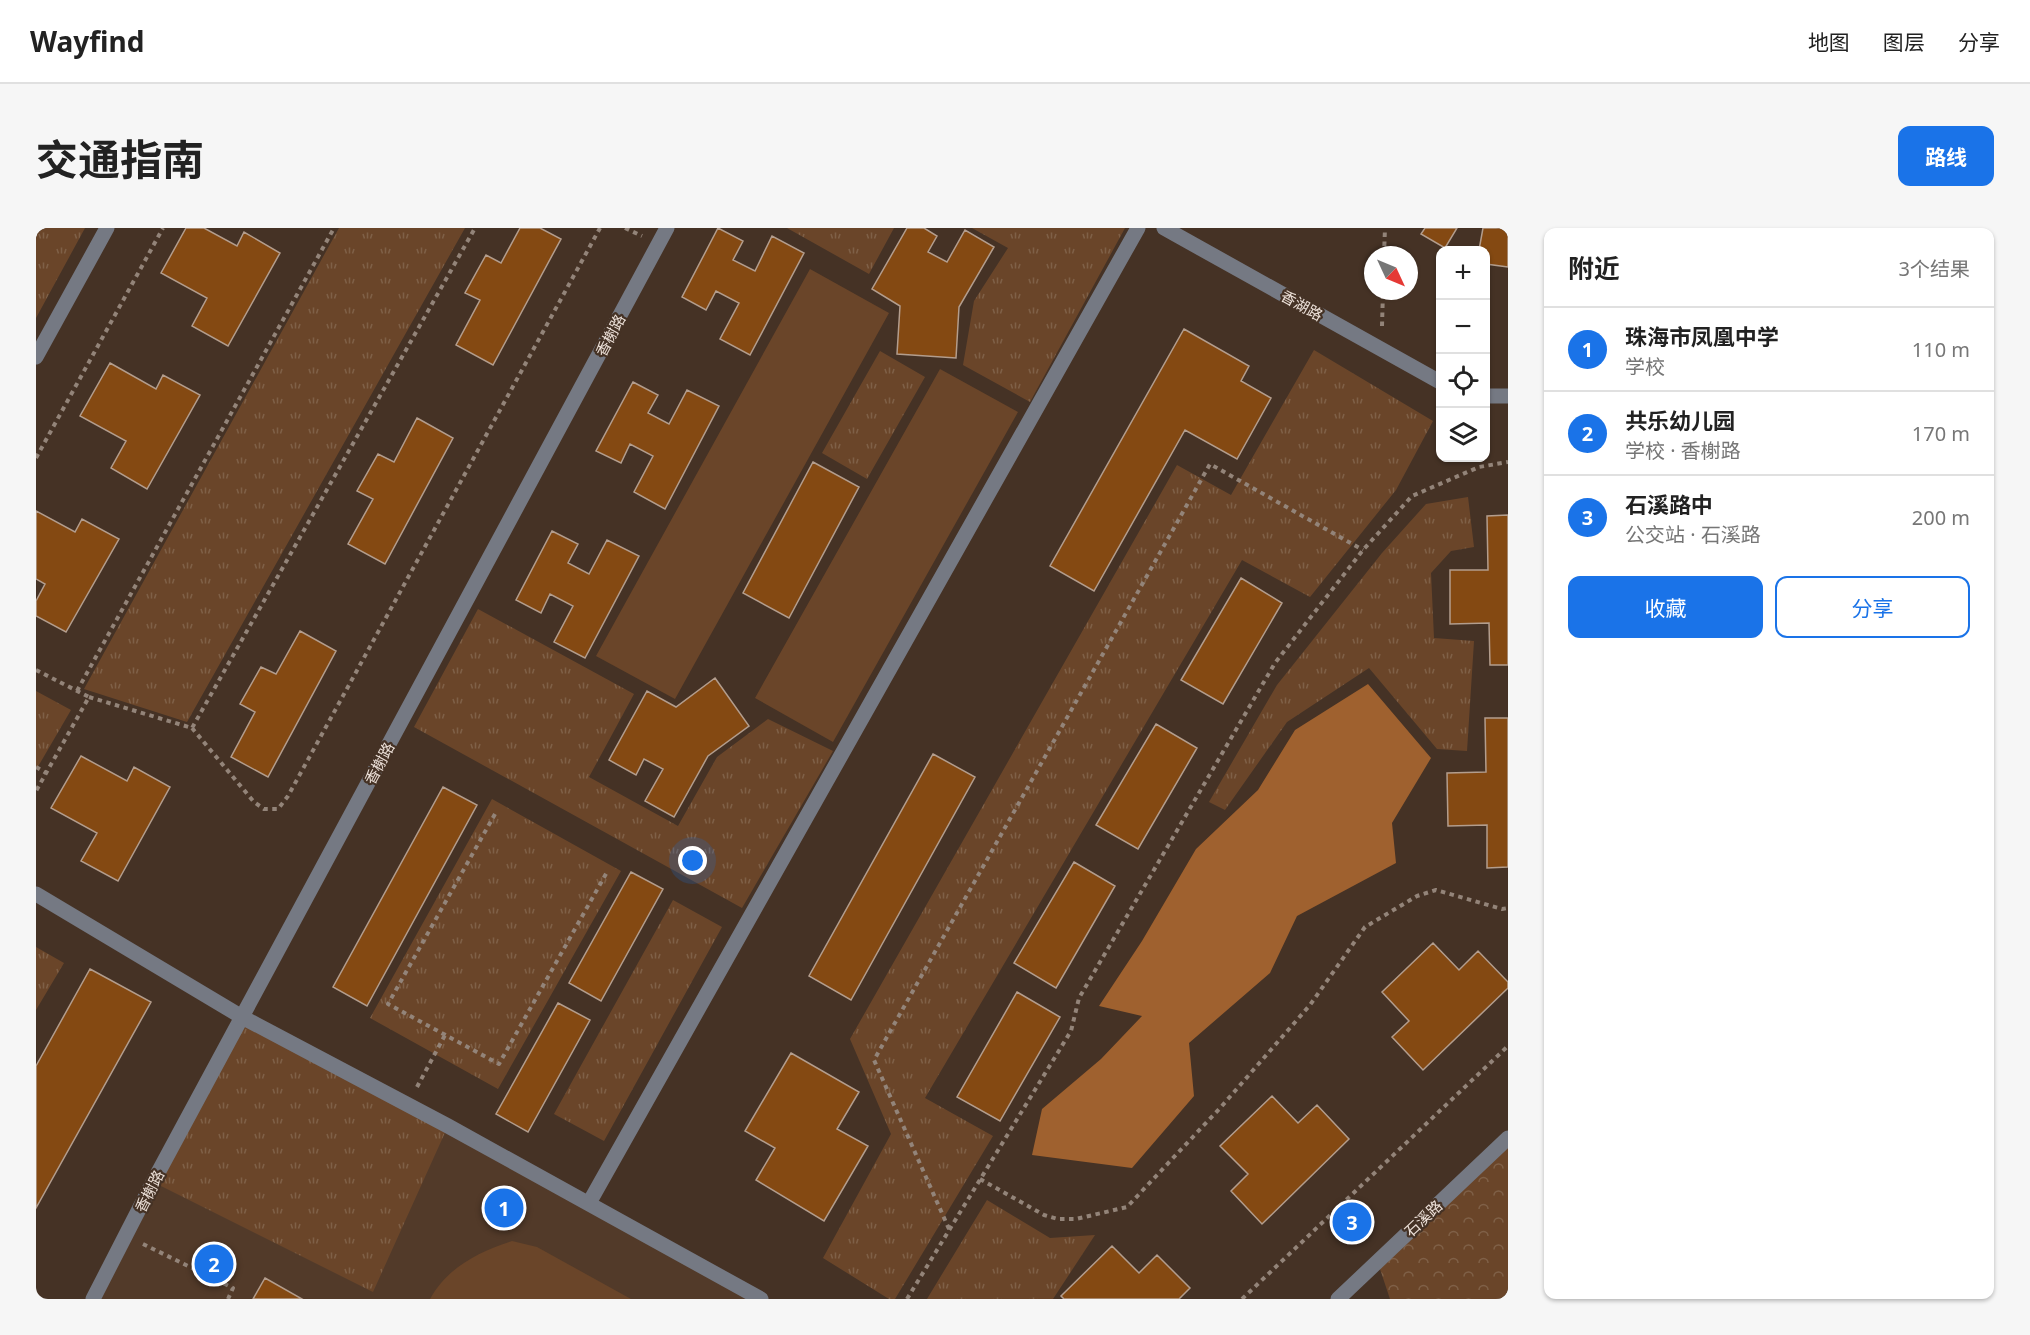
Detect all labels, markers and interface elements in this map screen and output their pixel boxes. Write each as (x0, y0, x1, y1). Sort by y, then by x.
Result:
text: Wayfind (30, 22, 144, 60)
text: 地图 (1808, 28, 1850, 56)
text: 图层 (1883, 28, 1925, 56)
text: 分享 (1958, 28, 2000, 56)
button: 路线 (1898, 126, 1994, 186)
text: 交通指南 (36, 130, 204, 187)
north arrow (1364, 246, 1418, 300)
map controls (1436, 246, 1490, 462)
button: + (1436, 246, 1490, 300)
text: 附近 (1568, 250, 1620, 286)
text: 3个结果 (1899, 255, 1970, 282)
street label: 香湖路 (1277, 285, 1327, 325)
button: − (1436, 300, 1490, 354)
street label: 香榭路 (591, 310, 629, 360)
text: 珠海市凤凰中学 (1625, 321, 1779, 351)
text: 1 (1582, 336, 1593, 363)
text: 110 m (1912, 336, 1970, 363)
text: 学校 (1625, 353, 1665, 380)
button: locate (1436, 354, 1490, 408)
text: 共乐幼儿园 (1625, 405, 1735, 435)
button: layers (1436, 408, 1490, 462)
text: 2 (1582, 420, 1593, 447)
text: 170 m (1912, 420, 1970, 447)
text: 学校 · 香榭路 (1625, 437, 1741, 464)
text: 石溪路中 (1625, 489, 1713, 519)
text: 3 (1582, 504, 1593, 531)
text: 200 m (1912, 504, 1970, 531)
text: 公交站 · 石溪路 (1625, 521, 1761, 548)
button: 收藏 (1568, 576, 1763, 638)
button: 分享 (1775, 576, 1970, 638)
street label: 香榭路 (360, 738, 398, 788)
your location (678, 846, 707, 875)
street label: 香榭路 (130, 1166, 168, 1216)
pin: 1 (484, 1186, 524, 1230)
street label: 石溪路 (1400, 1195, 1446, 1241)
pin: 3 (1332, 1200, 1372, 1244)
pin: 2 (194, 1242, 234, 1286)

